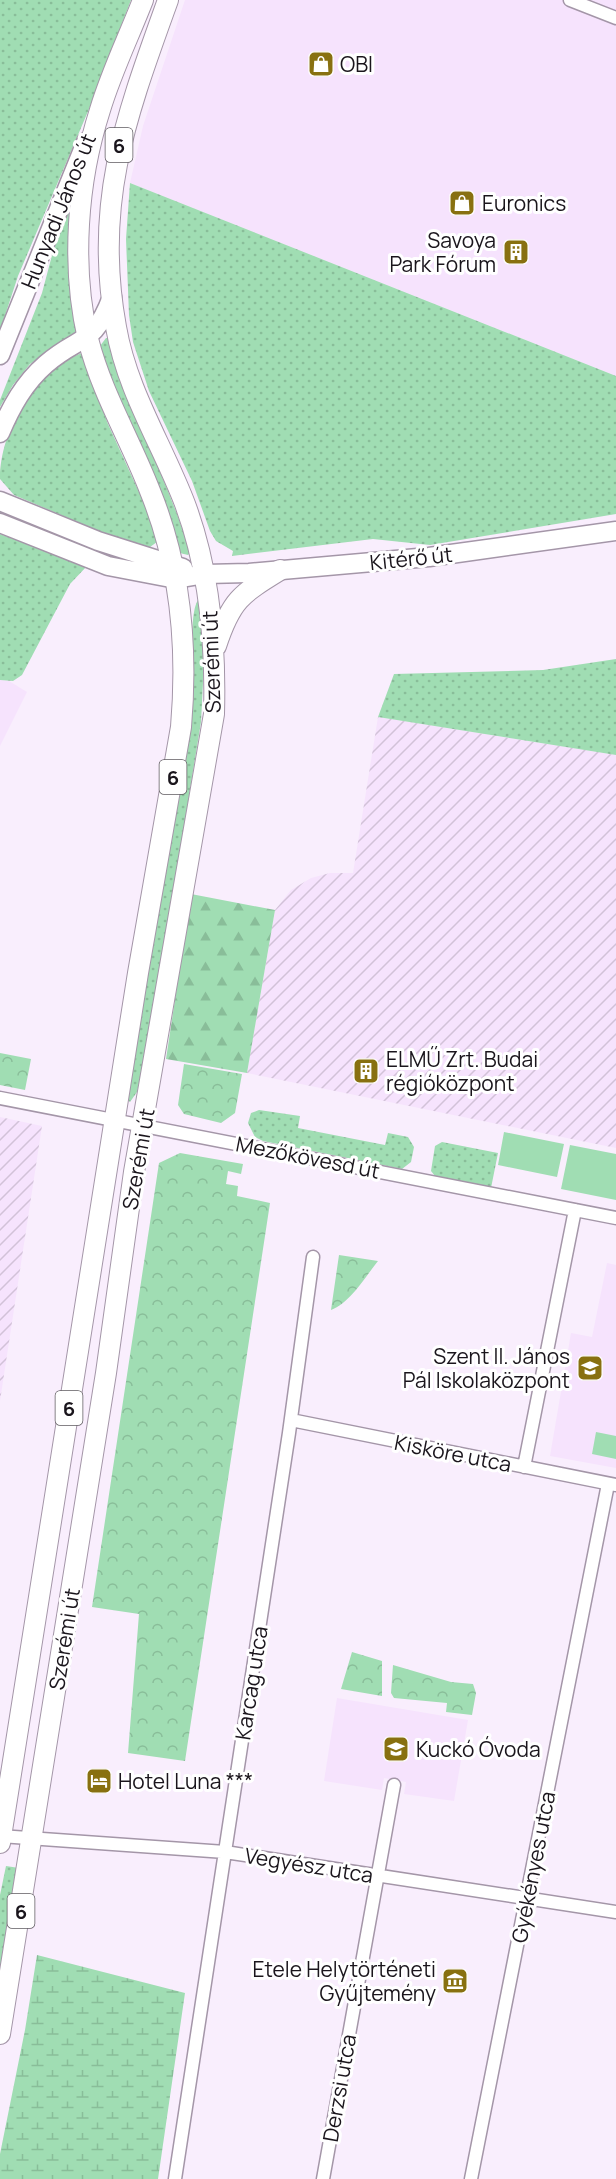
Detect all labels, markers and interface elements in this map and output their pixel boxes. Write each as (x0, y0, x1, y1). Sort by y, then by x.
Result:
shop icon: OBI (306, 49, 336, 79)
place label: OBI (340, 50, 373, 78)
road number: 6 (106, 128, 132, 162)
street label: Hunyadi János út (14, 129, 102, 293)
shop icon: Euronics (447, 188, 477, 218)
place label: Euronics (482, 189, 566, 217)
place label: Savoya Park Fórum (389, 226, 496, 278)
building icon: Savoya Park Fórum (501, 237, 531, 267)
street label: Kitérő út (368, 540, 454, 576)
street label: Szerémi út (195, 610, 227, 714)
road number: 6 (160, 760, 186, 794)
place label: ELMŰ Zrt. Budai régióközpont (386, 1045, 538, 1097)
building icon: ELMŰ Zrt. Budai régióközpont (351, 1056, 381, 1086)
street label: Szerémi út (115, 1106, 161, 1212)
street label: Mezőkövesd út (234, 1129, 382, 1185)
place label: Szent II. János Pál Iskolaközpont (403, 1342, 570, 1394)
school or university icon: Szent II. János Pál Iskolaközpont (575, 1353, 605, 1383)
road number: 6 (56, 1391, 82, 1425)
street label: Kisköre utca (392, 1428, 514, 1478)
street label: Szerémi út (42, 1586, 86, 1692)
street label: Karcag utca (228, 1624, 274, 1742)
school or university icon: Kuckó Óvoda (381, 1734, 411, 1764)
place label: Kuckó Óvoda (416, 1735, 541, 1763)
hotel icon: Hotel Luna *** (84, 1766, 114, 1796)
place label: Hotel Luna *** (118, 1767, 253, 1795)
street label: Gyékényes utca (505, 1789, 561, 1945)
street label: Vegyész utca (243, 1841, 375, 1889)
road number: 6 (8, 1894, 34, 1928)
place label: Etele Helytörténeti Gyűjtemény (253, 1955, 436, 2007)
museum icon: Etele Helytörténeti Gyűjtemény (440, 1966, 470, 1996)
street label: Derzsi utca (316, 2032, 362, 2144)

